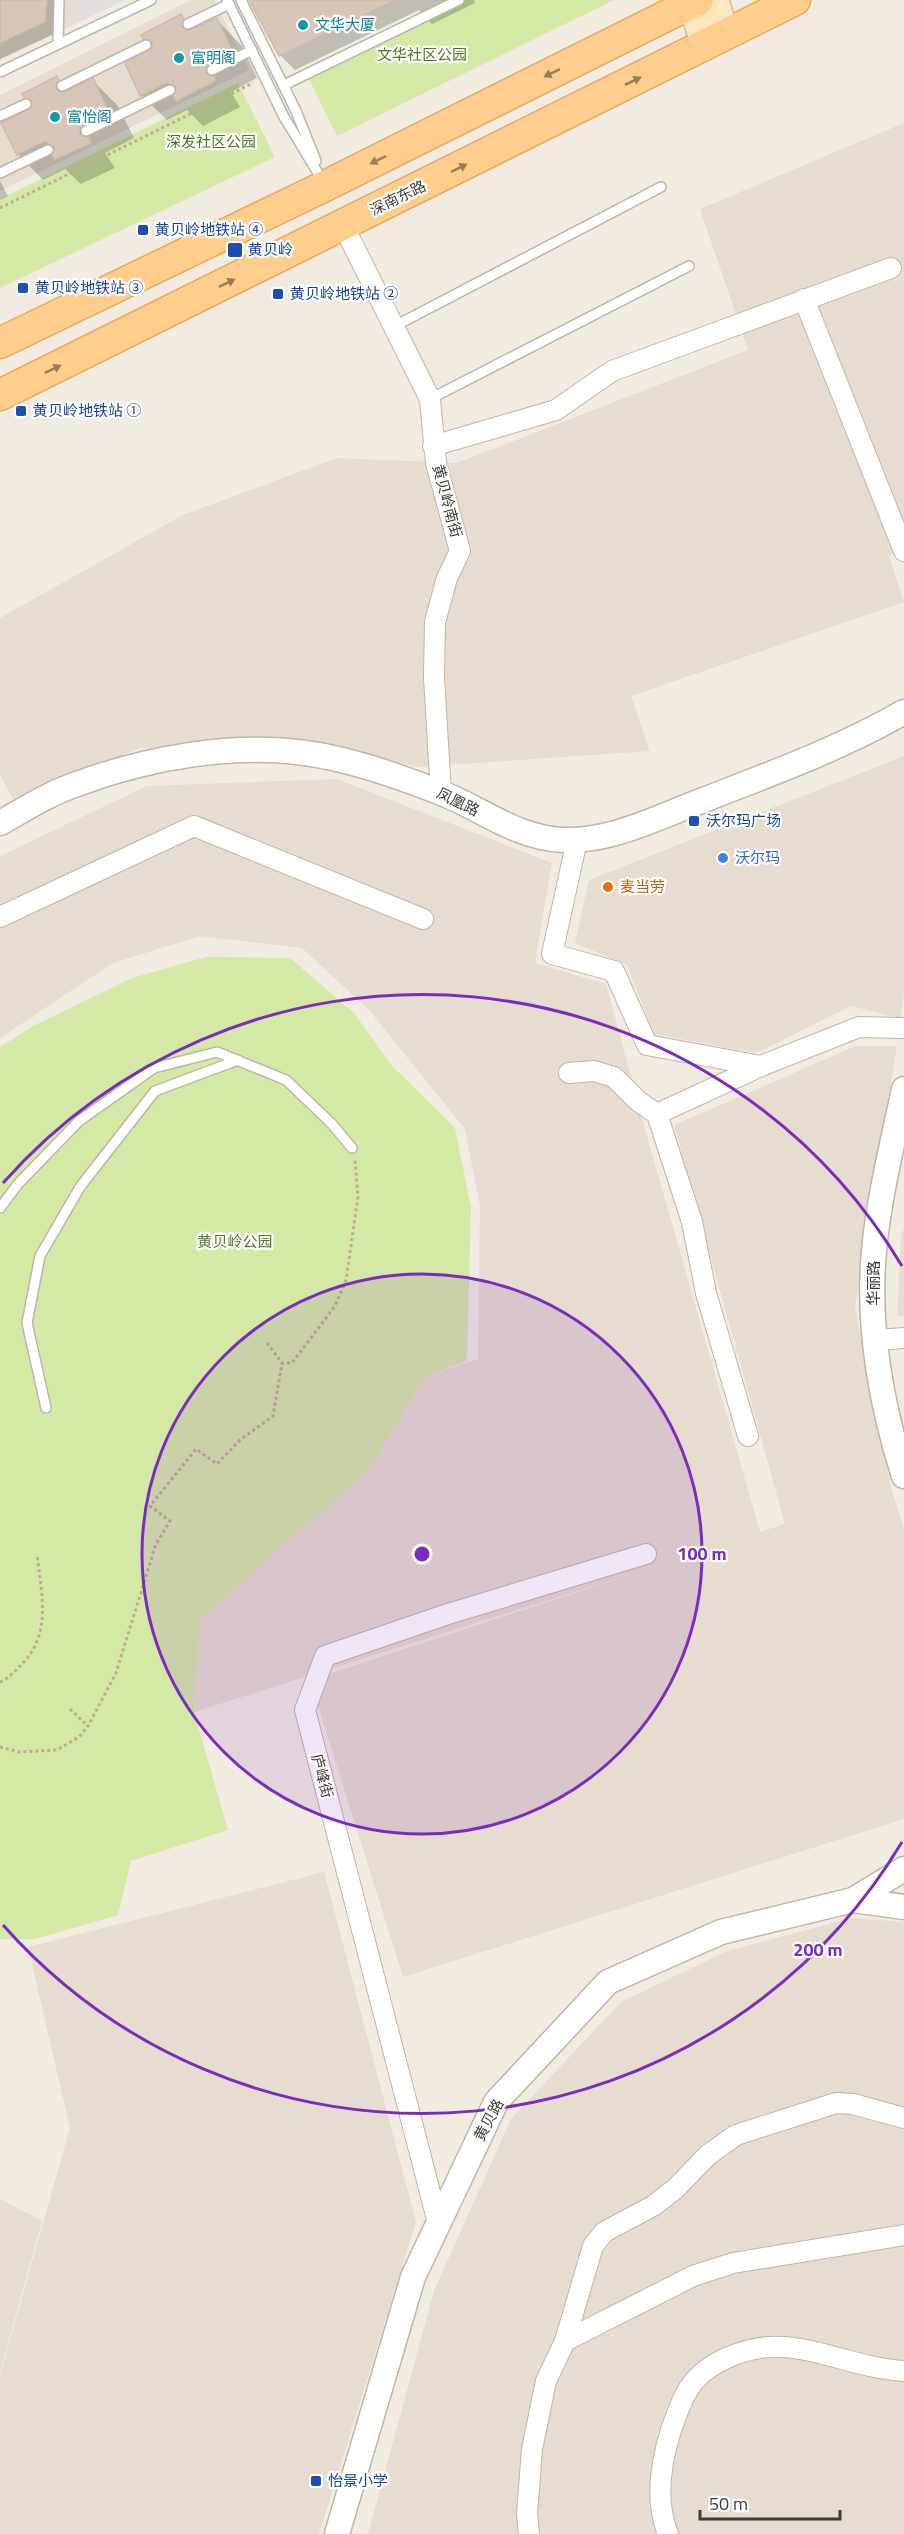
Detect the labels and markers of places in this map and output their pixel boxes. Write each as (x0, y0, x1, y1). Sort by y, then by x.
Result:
place label: 文华大厦 (315, 13, 375, 36)
marker: 文华大厦 (296, 18, 310, 32)
place label: 富明阁 (191, 46, 236, 69)
marker: 富明阁 (172, 51, 186, 65)
place label: 富怡阁 (67, 105, 112, 128)
marker: 富怡阁 (48, 110, 62, 124)
place label: 黄贝岭地铁站 ④ (155, 218, 263, 241)
marker: 黄贝岭地铁站 ④ (136, 223, 150, 237)
place label: 黄贝岭 (248, 238, 293, 261)
marker: 黄贝岭 (226, 241, 244, 259)
place label: 黄贝岭地铁站 ③ (35, 276, 143, 299)
marker: 黄贝岭地铁站 ③ (16, 281, 30, 295)
place label: 黄贝岭地铁站 ② (290, 282, 398, 305)
marker: 黄贝岭地铁站 ② (271, 287, 285, 301)
place label: 黄贝岭地铁站 ① (33, 399, 141, 422)
marker: 黄贝岭地铁站 ① (14, 404, 28, 418)
place label: 沃尔玛广场 (706, 809, 781, 832)
marker: 沃尔玛广场 (687, 814, 701, 828)
place label: 沃尔玛 (735, 846, 780, 869)
marker: 沃尔玛 (716, 851, 730, 865)
place label: 麦当劳 (620, 875, 665, 898)
marker: 麦当劳 (601, 880, 615, 894)
centre of rings (412, 1544, 432, 1564)
place label: 怡景小学 (328, 2469, 388, 2492)
marker: 怡景小学 (309, 2474, 323, 2488)

